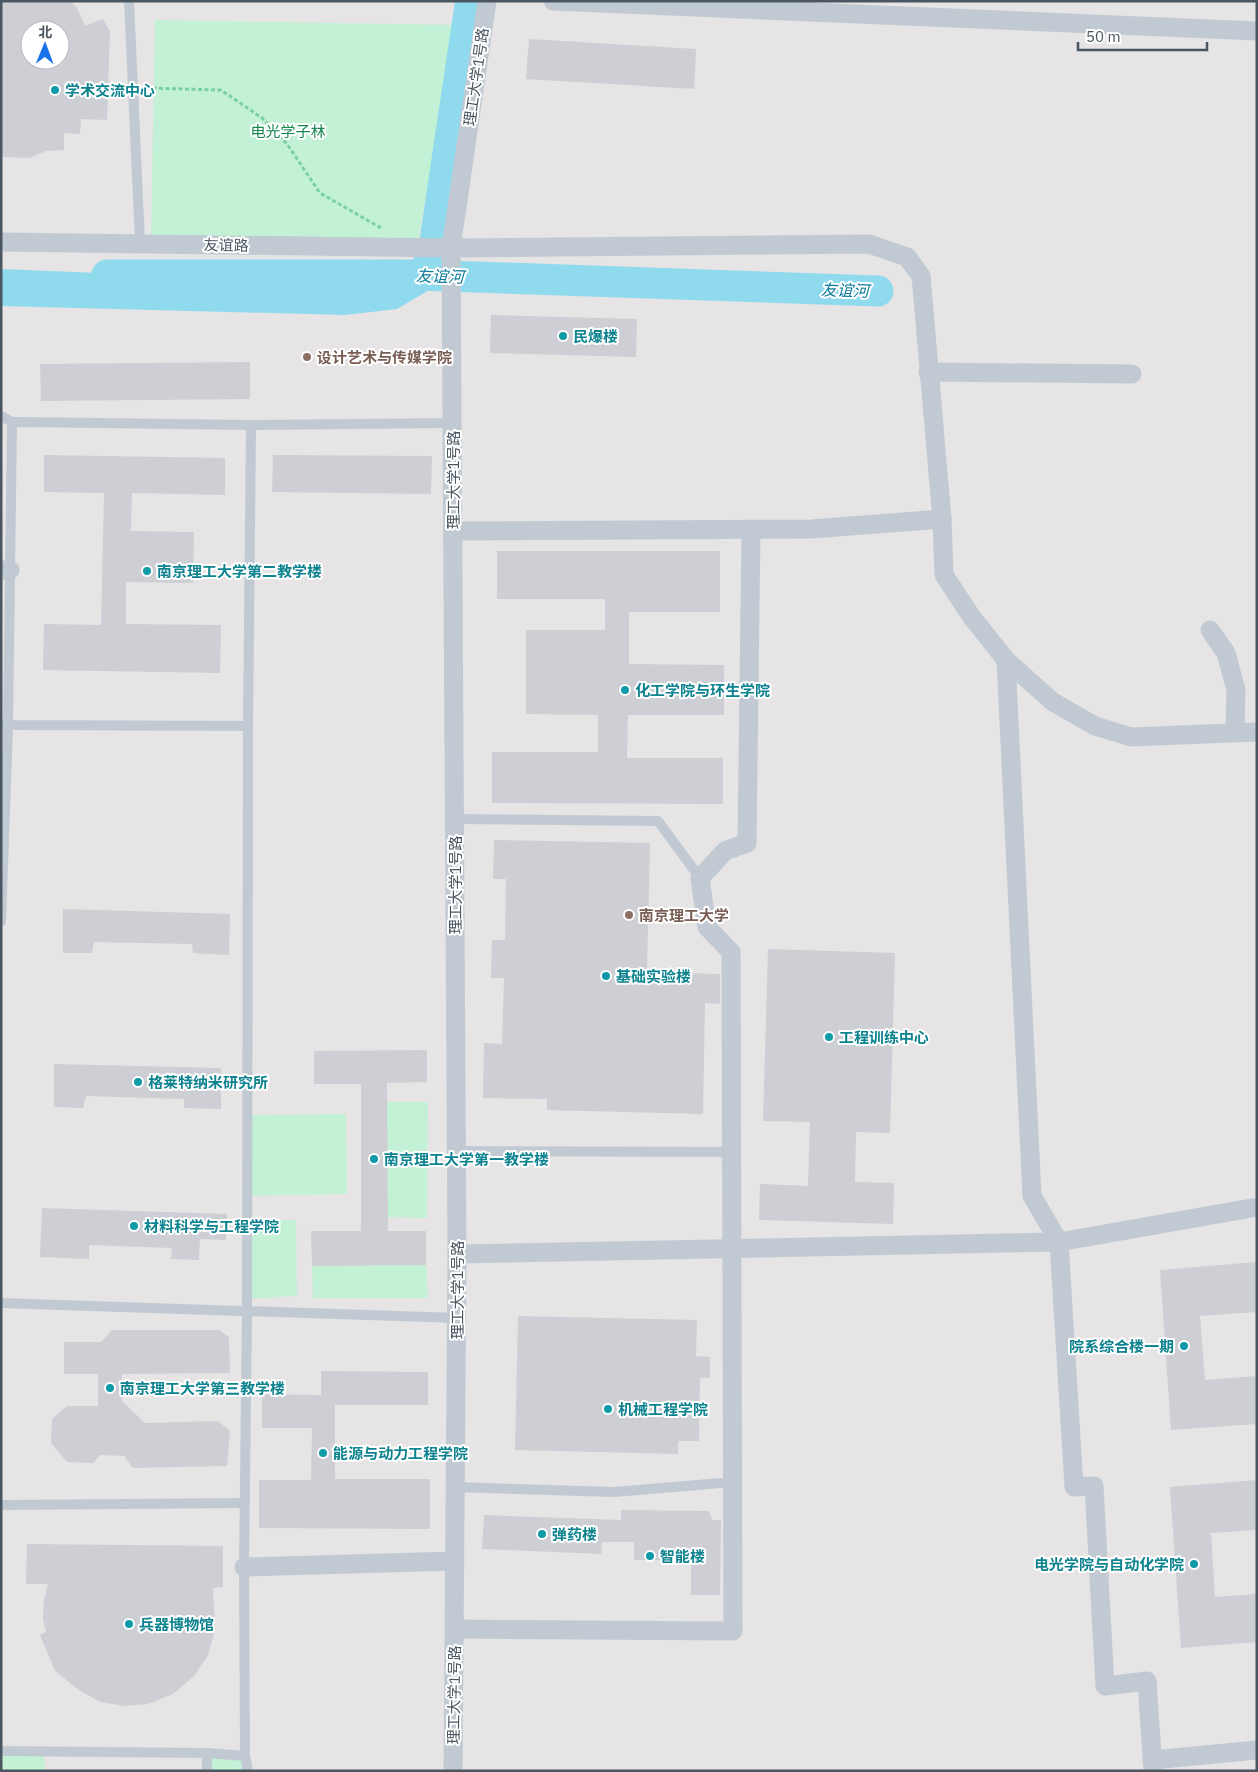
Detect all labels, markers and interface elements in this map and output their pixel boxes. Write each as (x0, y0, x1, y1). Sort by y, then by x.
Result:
north arrow (20, 20, 70, 70)
scale bar (1078, 20, 1207, 52)
text: 北 (38, 23, 52, 41)
street label: 理工大学1号路 (460, 27, 492, 127)
text: 50 m (1086, 27, 1121, 46)
place label: 学术交流中心 (65, 81, 155, 100)
marker: 学术交流中心 (49, 84, 61, 96)
park label: 电光学子林 (250, 122, 326, 141)
street label: 友谊路 (203, 235, 249, 255)
water label: 友谊河 (416, 265, 467, 287)
water label: 友谊河 (821, 279, 872, 301)
place label: 民爆楼 (573, 327, 618, 346)
marker: 民爆楼 (557, 330, 569, 342)
place label: 设计艺术与传媒学院 (317, 348, 452, 367)
marker: 设计艺术与传媒学院 (301, 351, 313, 363)
street label: 理工大学1号路 (444, 430, 463, 530)
place label: 南京理工大学第二教学楼 (157, 562, 322, 581)
marker: 南京理工大学第二教学楼 (141, 565, 153, 577)
place label: 化工学院与环生学院 (635, 681, 770, 700)
marker: 化工学院与环生学院 (619, 684, 631, 696)
street label: 理工大学1号路 (446, 835, 465, 935)
place label: 南京理工大学 (639, 906, 729, 925)
marker: 南京理工大学 (623, 909, 635, 921)
place label: 基础实验楼 (616, 967, 691, 986)
marker: 基础实验楼 (600, 970, 612, 982)
place label: 工程训练中心 (839, 1028, 929, 1047)
marker: 工程训练中心 (823, 1031, 835, 1043)
place label: 格莱特纳米研究所 (148, 1073, 268, 1092)
marker: 格莱特纳米研究所 (132, 1076, 144, 1088)
place label: 南京理工大学第一教学楼 (384, 1150, 549, 1169)
marker: 南京理工大学第一教学楼 (368, 1153, 380, 1165)
place label: 材料科学与工程学院 (144, 1217, 279, 1236)
marker: 材料科学与工程学院 (128, 1220, 140, 1232)
street label: 理工大学1号路 (448, 1240, 467, 1340)
place label: 院系综合楼一期 (1069, 1337, 1174, 1356)
marker: 院系综合楼一期 (1178, 1340, 1190, 1352)
place label: 南京理工大学第三教学楼 (120, 1379, 285, 1398)
marker: 南京理工大学第三教学楼 (104, 1382, 116, 1394)
place label: 机械工程学院 (618, 1400, 708, 1419)
marker: 机械工程学院 (602, 1403, 614, 1415)
place label: 能源与动力工程学院 (333, 1444, 468, 1463)
marker: 能源与动力工程学院 (317, 1447, 329, 1459)
place label: 弹药楼 (552, 1525, 597, 1544)
marker: 弹药楼 (536, 1528, 548, 1540)
place label: 智能楼 (660, 1547, 705, 1566)
marker: 智能楼 (644, 1550, 656, 1562)
place label: 电光学院与自动化学院 (1034, 1555, 1184, 1574)
marker: 电光学院与自动化学院 (1188, 1558, 1200, 1570)
place label: 兵器博物馆 (139, 1615, 214, 1634)
marker: 兵器博物馆 (123, 1618, 135, 1630)
street label: 理工大学1号路 (444, 1645, 464, 1745)

